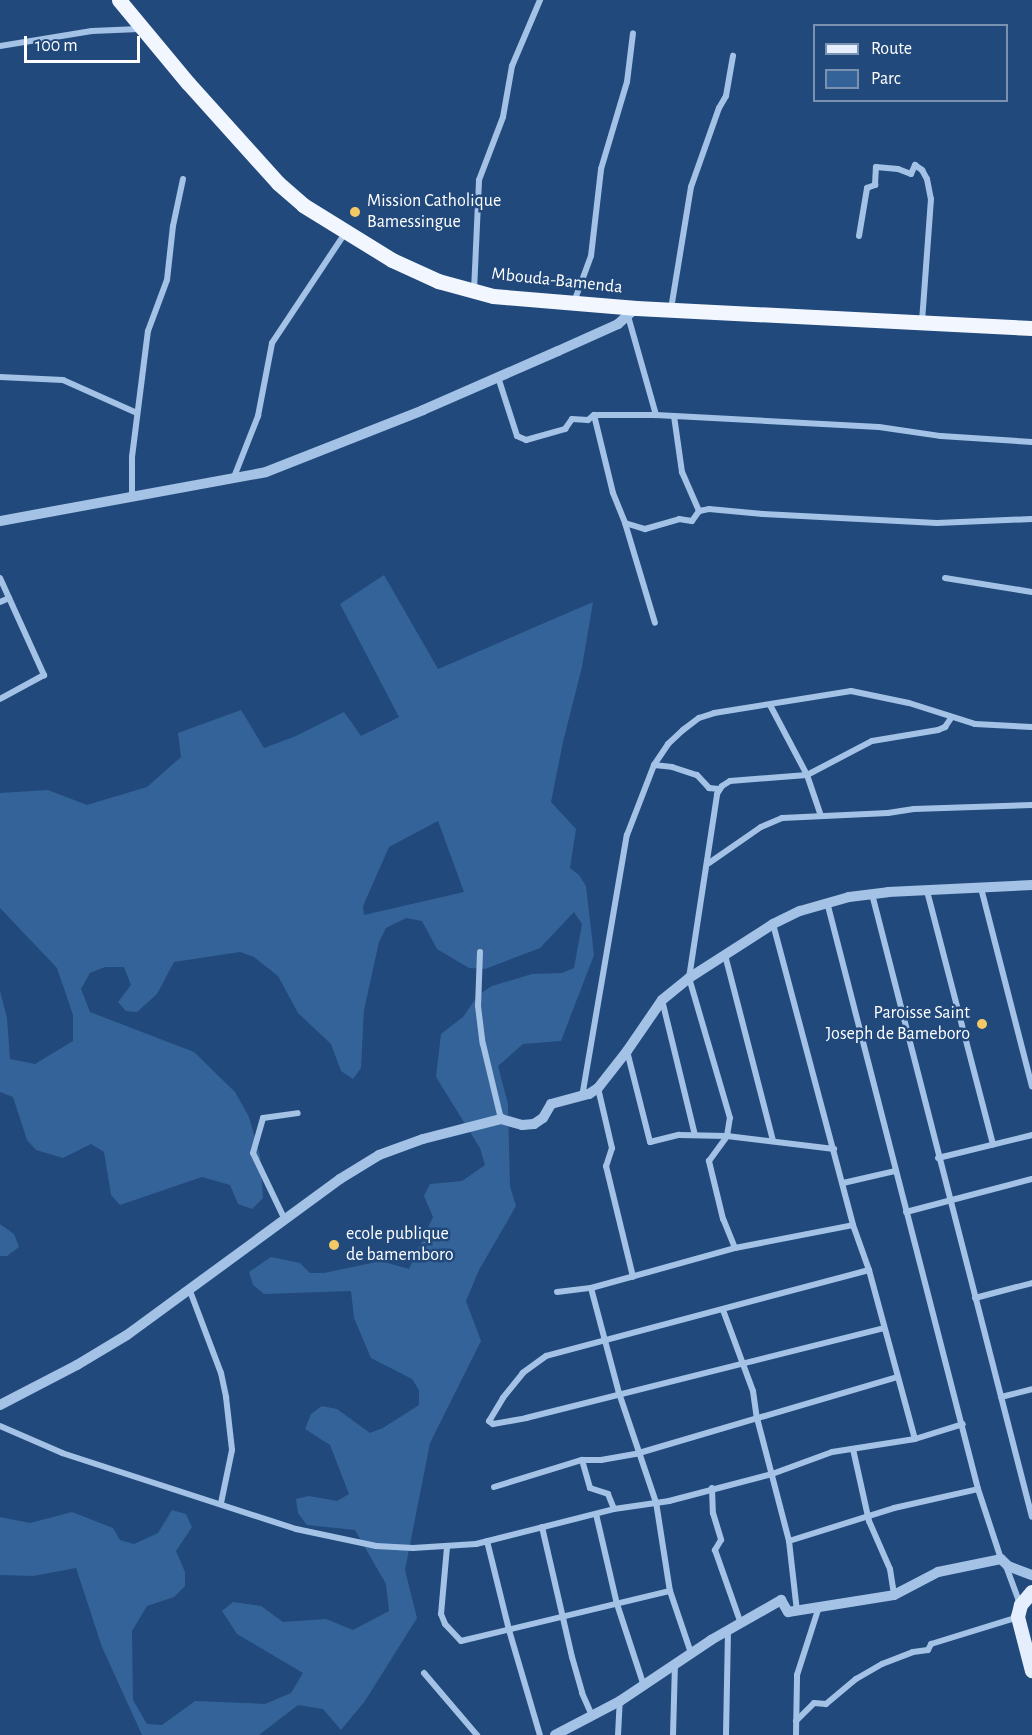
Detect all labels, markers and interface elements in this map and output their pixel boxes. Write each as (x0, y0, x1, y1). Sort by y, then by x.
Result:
scale bar (27, 24, 142, 62)
legend (813, 24, 1008, 102)
text: 100 m (35, 37, 78, 55)
text: Route (871, 40, 912, 58)
text: Parc (871, 70, 901, 88)
place label: Mission Catholique Bamessingue (367, 191, 501, 234)
marker: Mission Catholique Bamessingue (348, 205, 362, 219)
street label: Mbouda-Bamenda (490, 263, 624, 299)
place label: Paroisse Saint Joseph de Bameboro (826, 1003, 970, 1046)
marker: Paroisse Saint Joseph de Bameboro (975, 1017, 989, 1031)
place label: ecole publique de bamemboro (346, 1224, 454, 1266)
marker: ecole publique de bamemboro (327, 1238, 341, 1252)

